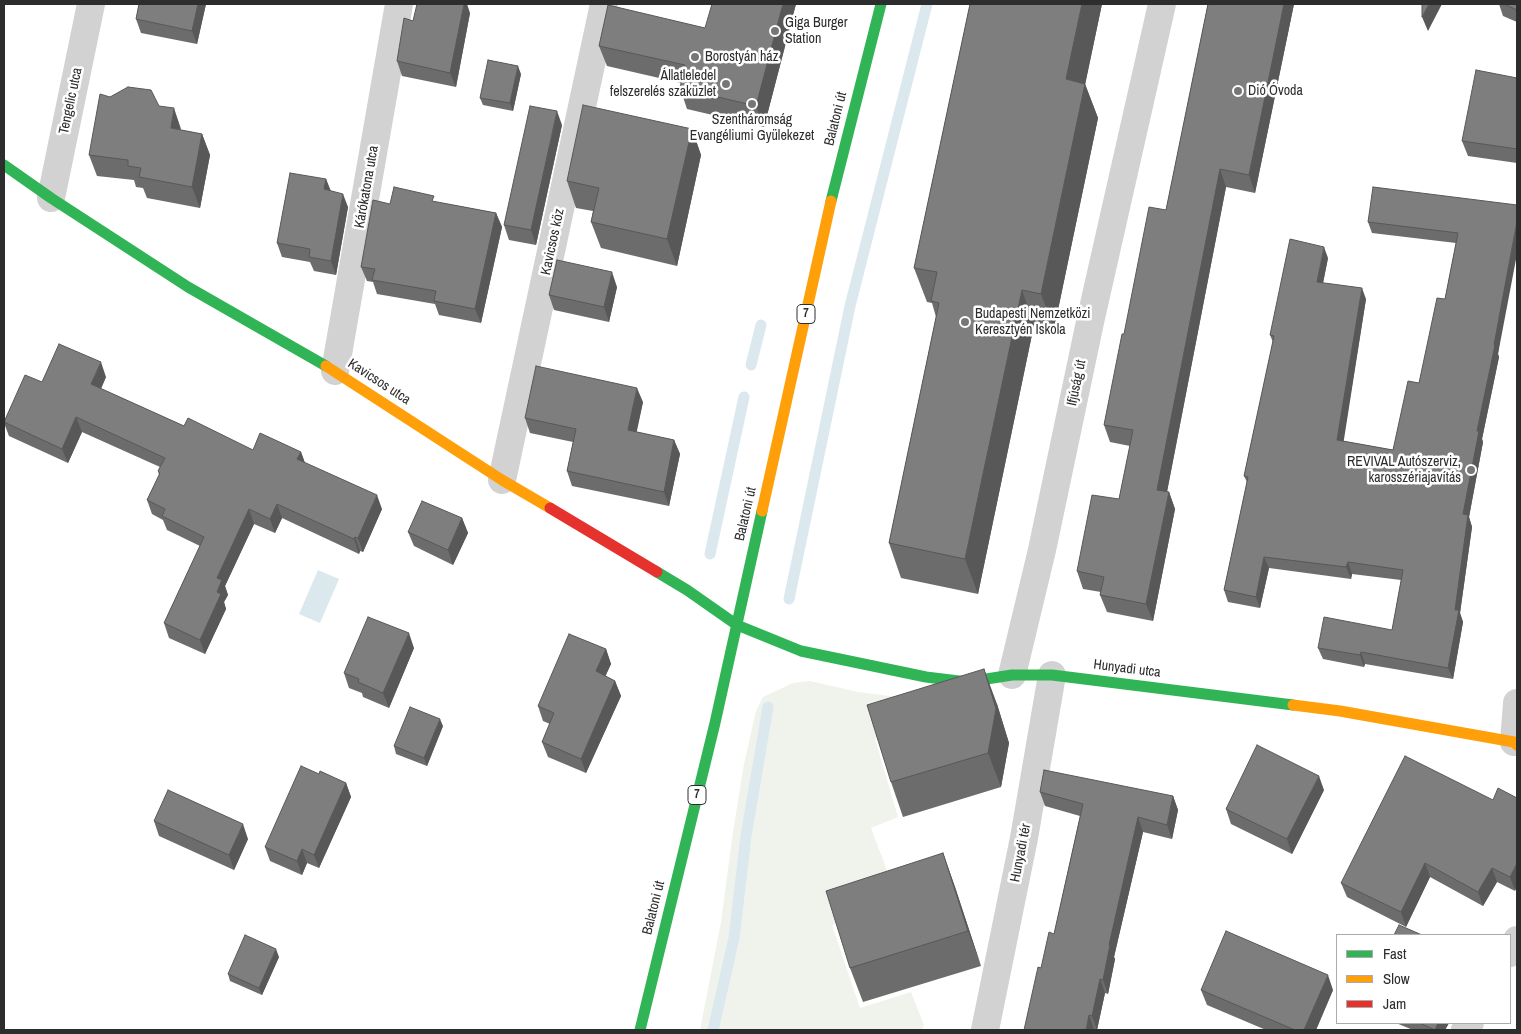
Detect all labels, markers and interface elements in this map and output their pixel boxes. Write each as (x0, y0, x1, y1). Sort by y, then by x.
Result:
place label: Giga Burger Station (785, 15, 848, 48)
marker: Giga Burger Station (769, 25, 781, 37)
place label: Borostyán ház (705, 49, 778, 65)
marker: Borostyán ház (689, 51, 701, 63)
street label: Tengelic utca (56, 66, 86, 136)
place label: Állatleledel felszerelés szaküzlet (610, 68, 716, 100)
marker: Állatleledel felszerelés szaküzlet (720, 78, 732, 90)
place label: Dió Óvoda (1248, 83, 1303, 99)
marker: Dió Óvoda (1232, 85, 1244, 97)
street label: Balatoni út (821, 90, 851, 148)
marker: Szentháromság Evangéliumi Gyülekezet (746, 98, 758, 110)
place label: Szentháromság Evangéliumi Gyülekezet (690, 112, 814, 144)
street label: Kárókatona utca (351, 144, 383, 230)
street label: Kavicsos köz (538, 207, 568, 277)
road number: 7 (797, 304, 815, 324)
place label: Budapesti Nemzetközi Keresztyén Iskola (975, 306, 1090, 338)
marker: Budapesti Nemzetközi Keresztyén Iskola (959, 316, 971, 328)
street label: Kavicsos utca (344, 355, 414, 409)
street label: Ifjúság út (1064, 358, 1090, 408)
place label: REVIVAL Autószerviz, karosszériajavítás (1347, 454, 1461, 487)
marker: REVIVAL Autószerviz, karosszériajavítás (1465, 464, 1477, 476)
street label: Balatoni út (732, 485, 760, 543)
street label: Hunyadi utca (1092, 657, 1162, 681)
road number: 7 (688, 786, 706, 804)
street label: Hunyadi tér (1007, 822, 1035, 884)
street label: Balatoni út (639, 879, 669, 937)
legend (1336, 934, 1511, 1024)
text: Fast (1383, 943, 1406, 964)
text: Slow (1383, 968, 1410, 989)
text: Jam (1383, 993, 1406, 1014)

